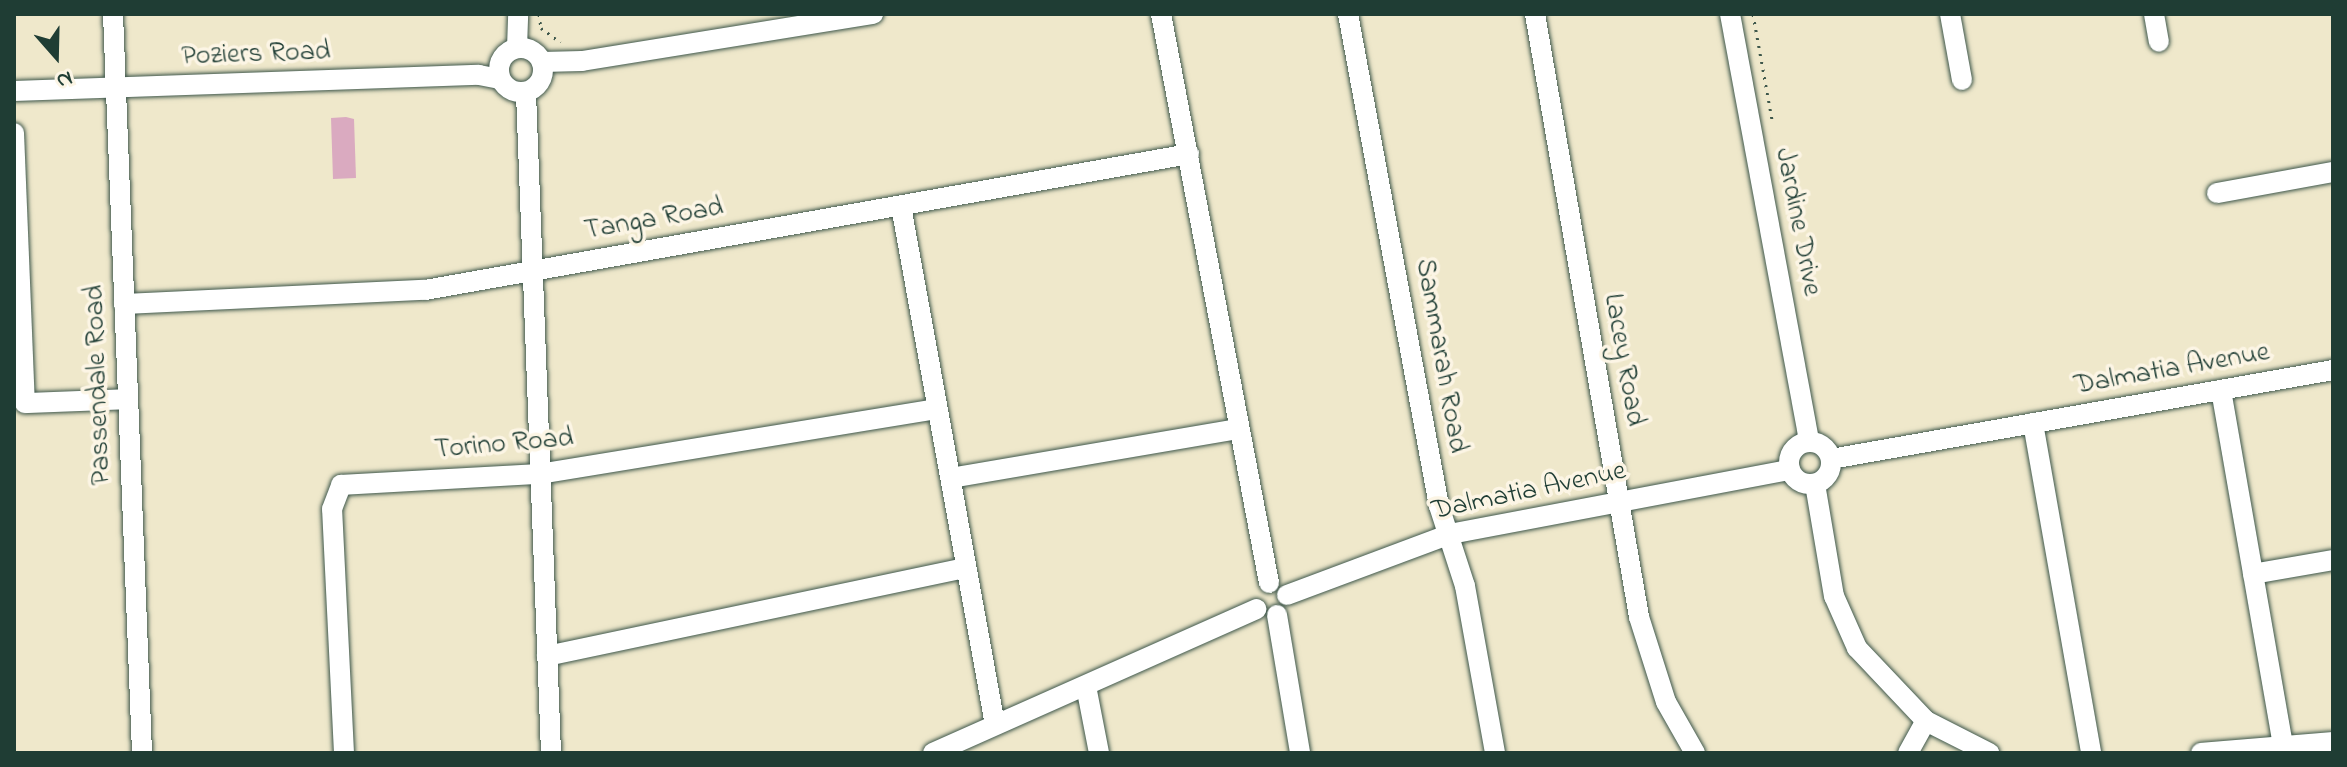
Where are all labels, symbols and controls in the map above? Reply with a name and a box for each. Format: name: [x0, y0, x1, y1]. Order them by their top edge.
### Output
north arrow: [16, 16, 96, 96]
street label: Poziers Road: [181, 36, 331, 74]
text: N: [52, 61, 77, 96]
street label: Jardine Drive: [1766, 145, 1828, 299]
street label: Tanga Road: [582, 191, 726, 249]
street label: Sammarah Road: [1406, 256, 1474, 456]
street label: Passendale Road: [79, 284, 119, 486]
street label: Lacey Road: [1595, 291, 1651, 429]
street label: Dalmatia Avenue: [2072, 336, 2272, 404]
street label: Torino Road: [433, 422, 575, 468]
street label: Dalmatia Avenue: [1429, 455, 1629, 529]

